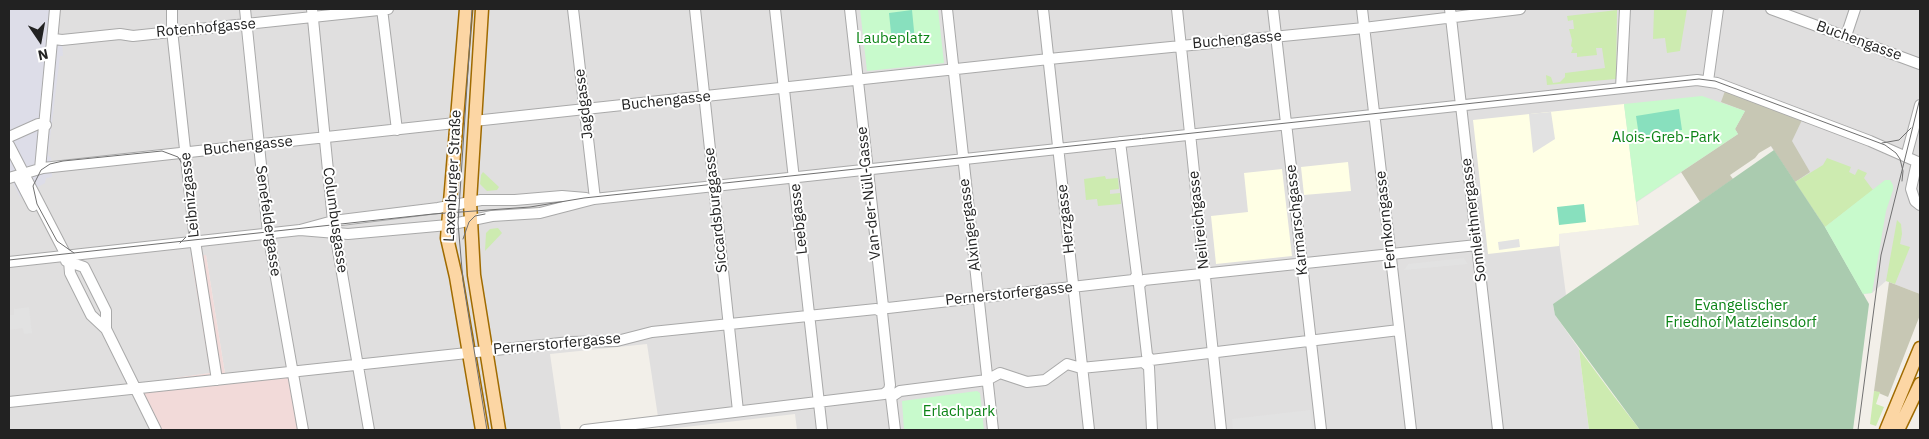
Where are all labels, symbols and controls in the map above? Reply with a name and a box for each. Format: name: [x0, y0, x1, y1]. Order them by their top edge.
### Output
north arrow: [15, 15, 65, 65]
street label: Rotenhofgasse: [155, 15, 257, 41]
street label: Buchengasse: [1814, 17, 1904, 65]
street label: Buchengasse: [1191, 27, 1283, 53]
park label: Laubeplatz: [856, 30, 930, 48]
text: N: [36, 45, 50, 65]
street label: Jagdgasse: [571, 68, 597, 140]
street label: Buchengasse: [620, 87, 712, 115]
street label: Laxenburger Straße: [441, 109, 465, 243]
street label: Van-der-Nüll-Gasse: [853, 125, 885, 261]
park label: Alois-Greb-Park: [1612, 129, 1720, 147]
street label: Buchengasse: [202, 132, 294, 160]
street label: Siccardsburggasse: [700, 146, 732, 274]
street label: Leibnizgasse: [177, 151, 203, 239]
street label: Sonnleithnergasse: [1457, 157, 1491, 283]
street label: Karmarschgasse: [1282, 164, 1312, 276]
street label: Senefeldergasse: [251, 165, 285, 277]
street label: Columbusgasse: [319, 166, 351, 274]
street label: Neilreichgasse: [1185, 170, 1213, 270]
street label: Fernkorngasse: [1372, 170, 1400, 270]
street label: Alxingergasse: [955, 178, 985, 272]
street label: Leebgasse: [786, 183, 812, 255]
street label: Herzgasse: [1053, 183, 1079, 255]
street label: Pernerstorfergasse: [944, 278, 1074, 310]
park label: Evangelischer Friedhof Matzleinsdorf: [1665, 297, 1817, 332]
street label: Pernerstorfergasse: [492, 329, 622, 359]
park label: Erlachpark: [923, 403, 995, 421]

